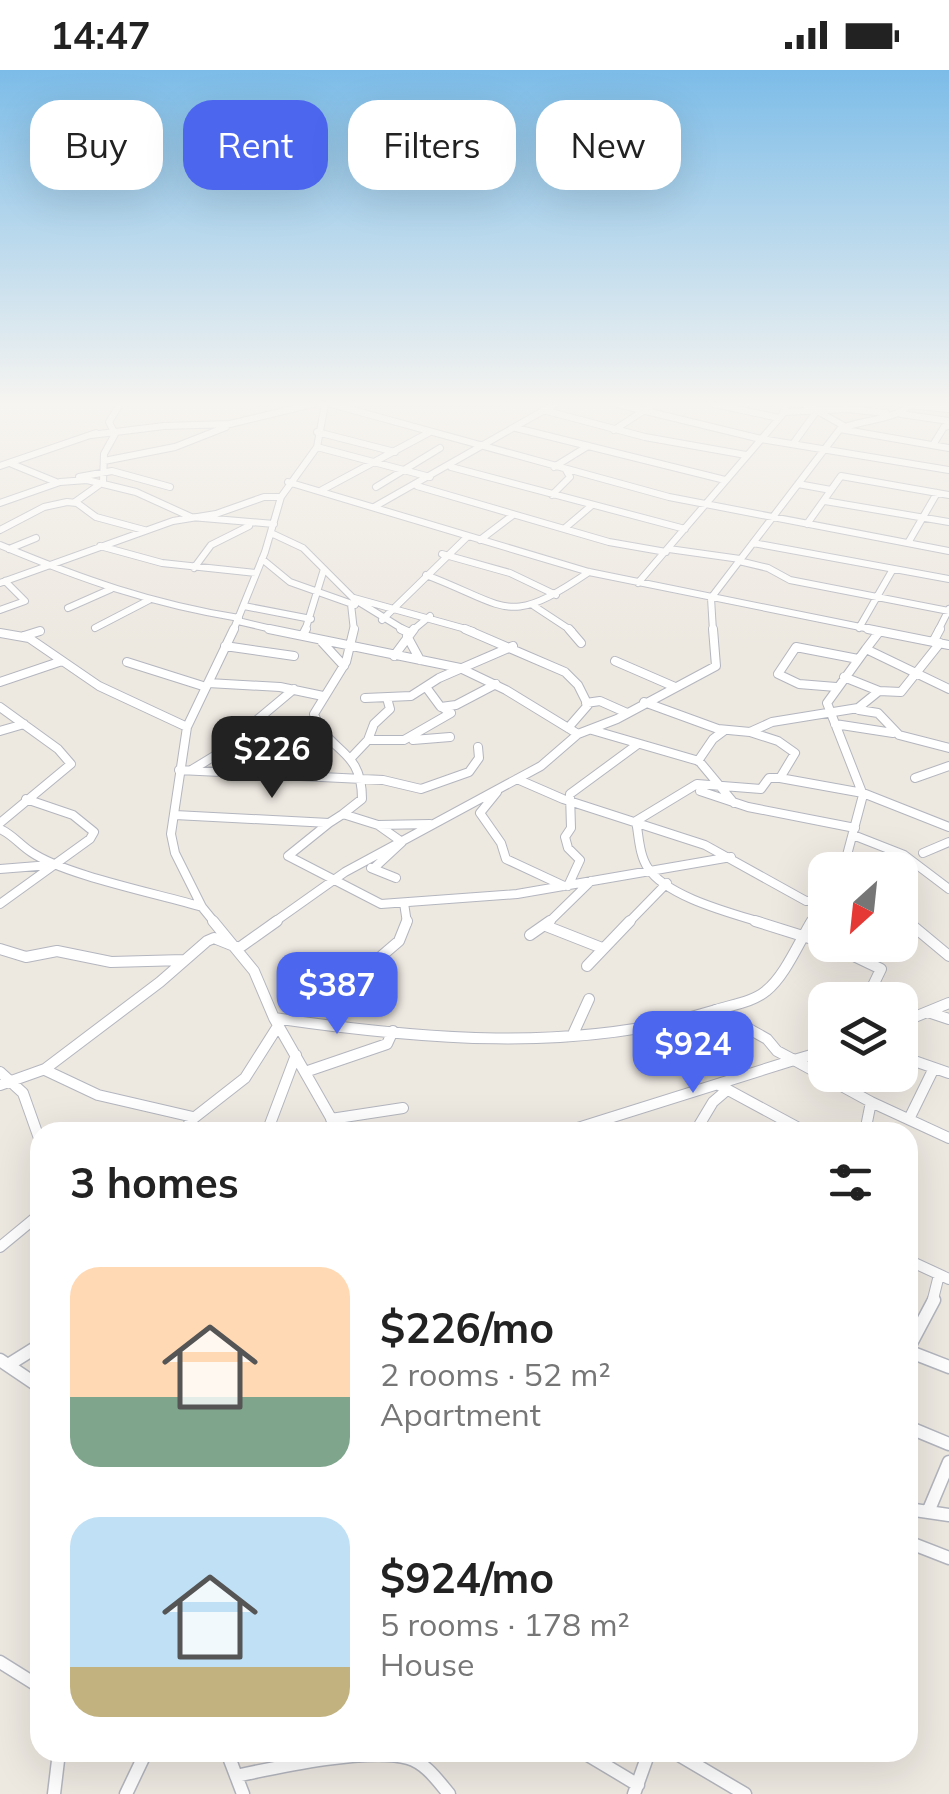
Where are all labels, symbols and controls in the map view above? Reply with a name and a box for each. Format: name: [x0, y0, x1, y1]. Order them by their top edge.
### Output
text: 14:47: [50, 11, 151, 59]
chip: Buy: [30, 100, 163, 190]
chip: Rent: [183, 100, 328, 190]
chip: Filters: [348, 100, 516, 190]
chip: New: [536, 100, 681, 190]
pin: $226: [213, 716, 331, 801]
text: $226: [234, 728, 310, 768]
north arrow: [808, 852, 918, 962]
map controls: [808, 852, 918, 1092]
pin: $387: [278, 952, 396, 1037]
text: $387: [299, 964, 375, 1004]
button: layers: [808, 982, 918, 1092]
pin: $924: [634, 1011, 752, 1096]
text: $924: [655, 1023, 731, 1063]
icon: filters: [823, 1155, 878, 1210]
text: 3 homes: [70, 1156, 239, 1209]
text: $226/mo: [380, 1301, 554, 1354]
icon: home: [150, 1307, 270, 1427]
text: 2 rooms · 52 m²: [380, 1354, 611, 1394]
text: Apartment: [380, 1394, 541, 1434]
text: $924/mo: [380, 1551, 554, 1604]
icon: home: [150, 1557, 270, 1677]
text: 5 rooms · 178 m²: [380, 1604, 630, 1644]
text: House: [380, 1644, 475, 1684]

